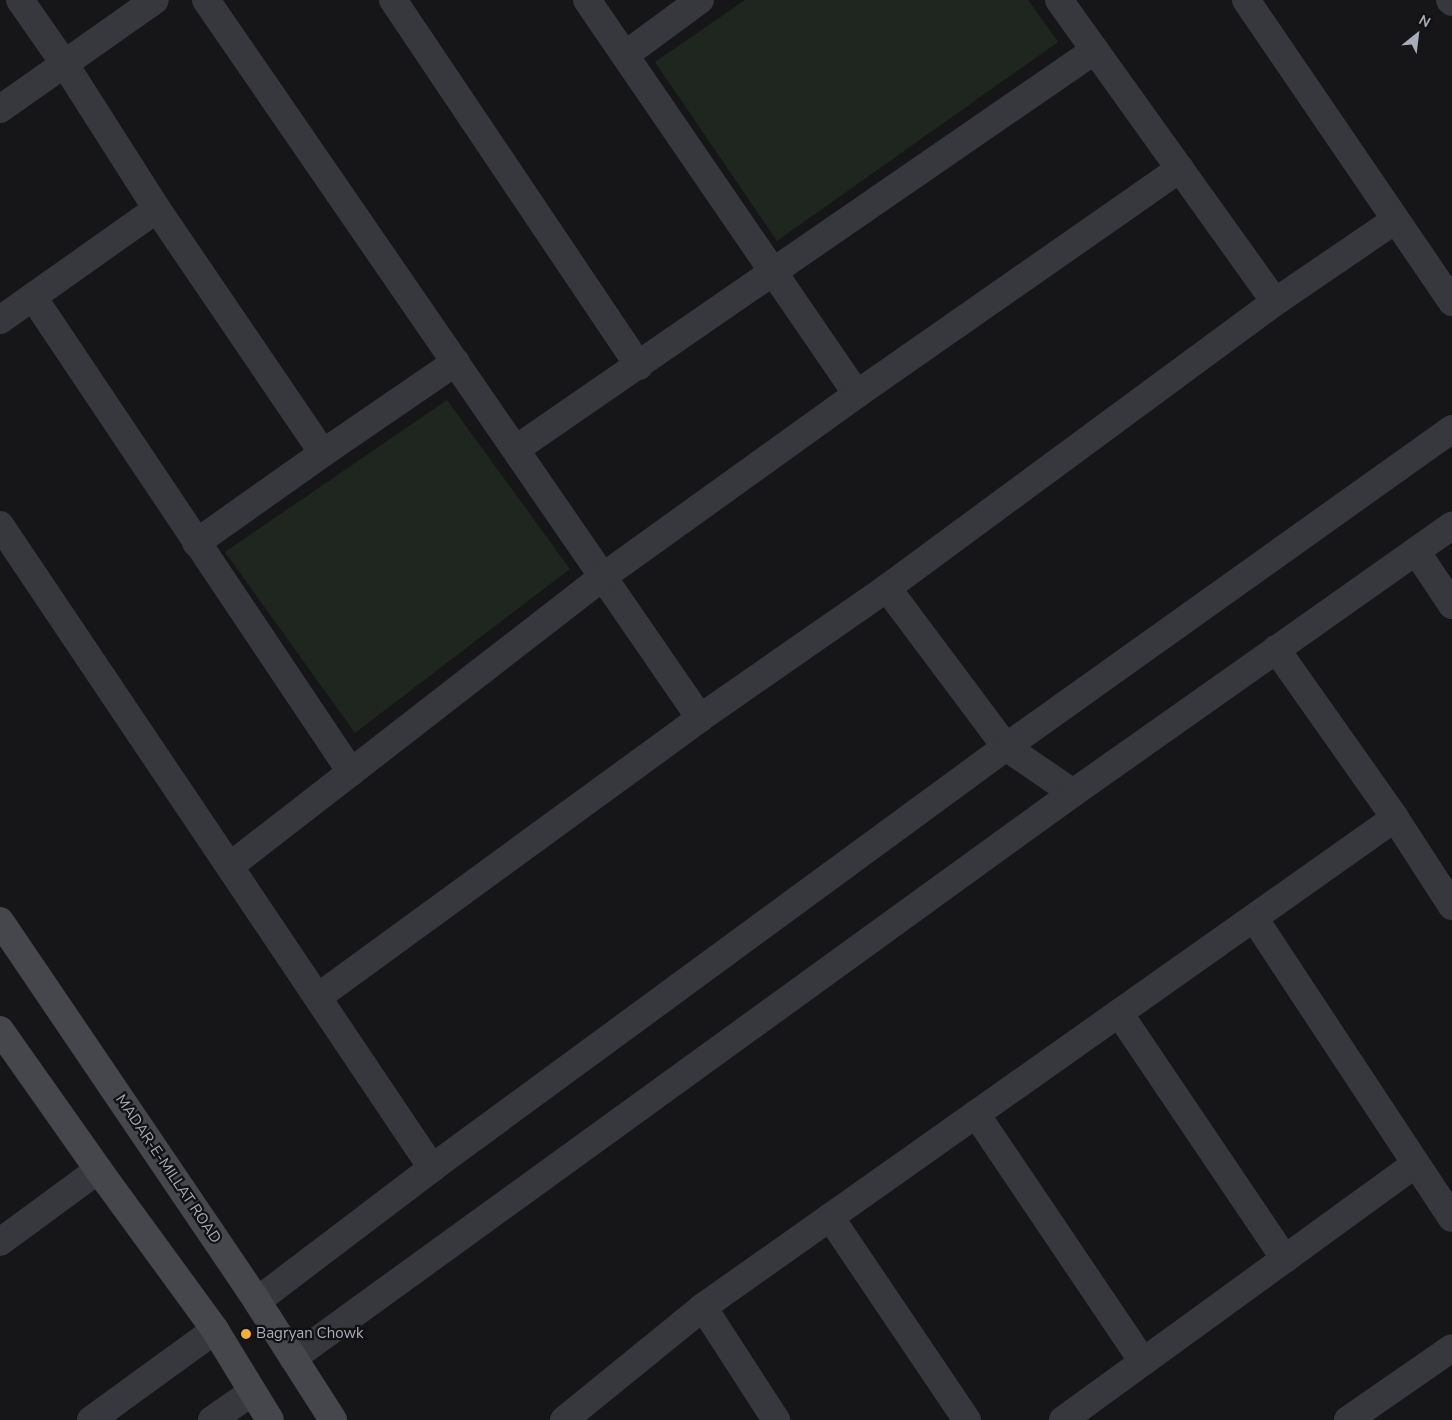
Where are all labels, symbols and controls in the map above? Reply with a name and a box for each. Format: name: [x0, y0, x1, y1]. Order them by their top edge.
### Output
north arrow: [1392, 10, 1442, 60]
text: N: [1415, 11, 1434, 32]
street label: MADAR-E-MILLAT ROAD: [111, 1091, 225, 1247]
place label: Bagryan Chowk: [256, 1325, 364, 1343]
marker: Bagryan Chowk: [240, 1328, 252, 1340]

